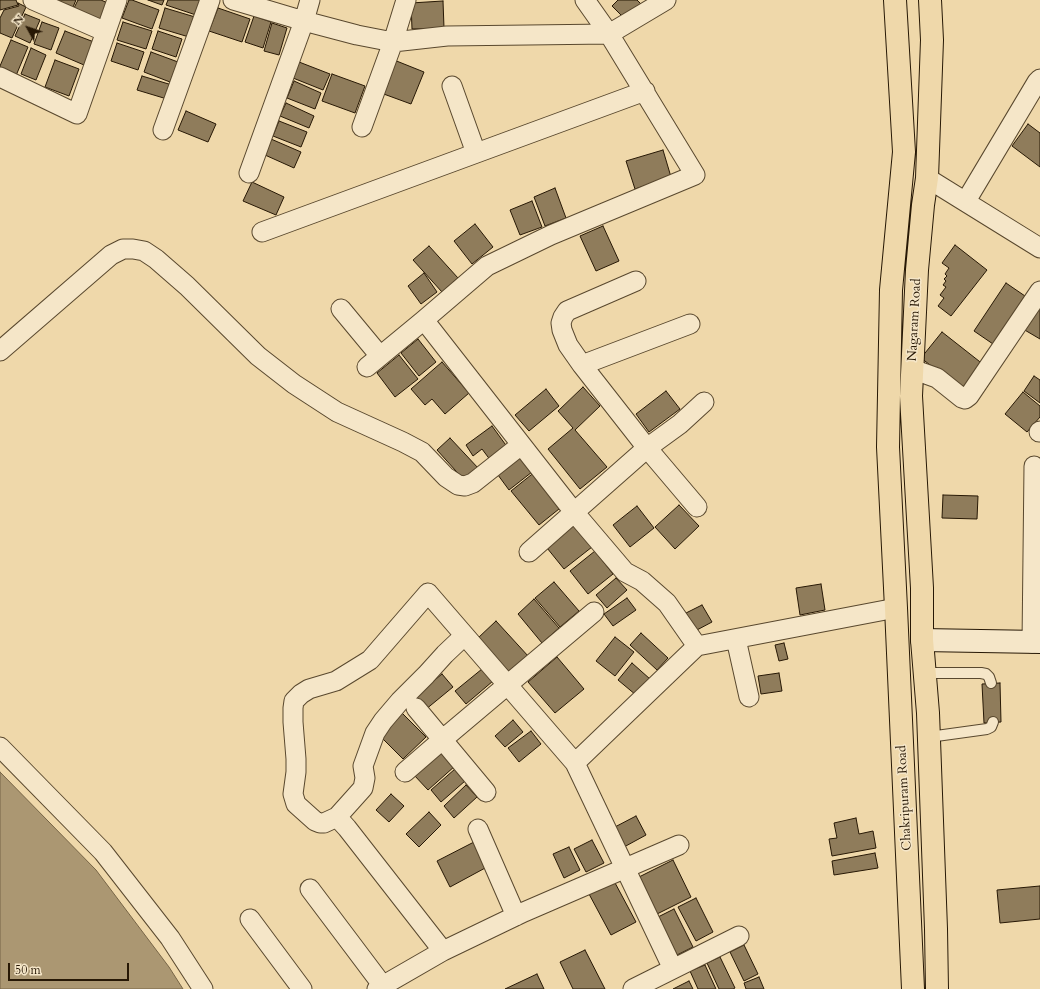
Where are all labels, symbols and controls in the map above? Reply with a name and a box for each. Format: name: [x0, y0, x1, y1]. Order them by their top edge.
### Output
north arrow: [8, 8, 48, 48]
text: N: [10, 11, 27, 28]
street label: Nagaram Road: [905, 278, 925, 362]
street label: Chakripuram Road: [894, 745, 916, 851]
scale bar: [10, 955, 131, 981]
text: 50 m: [15, 962, 41, 978]

